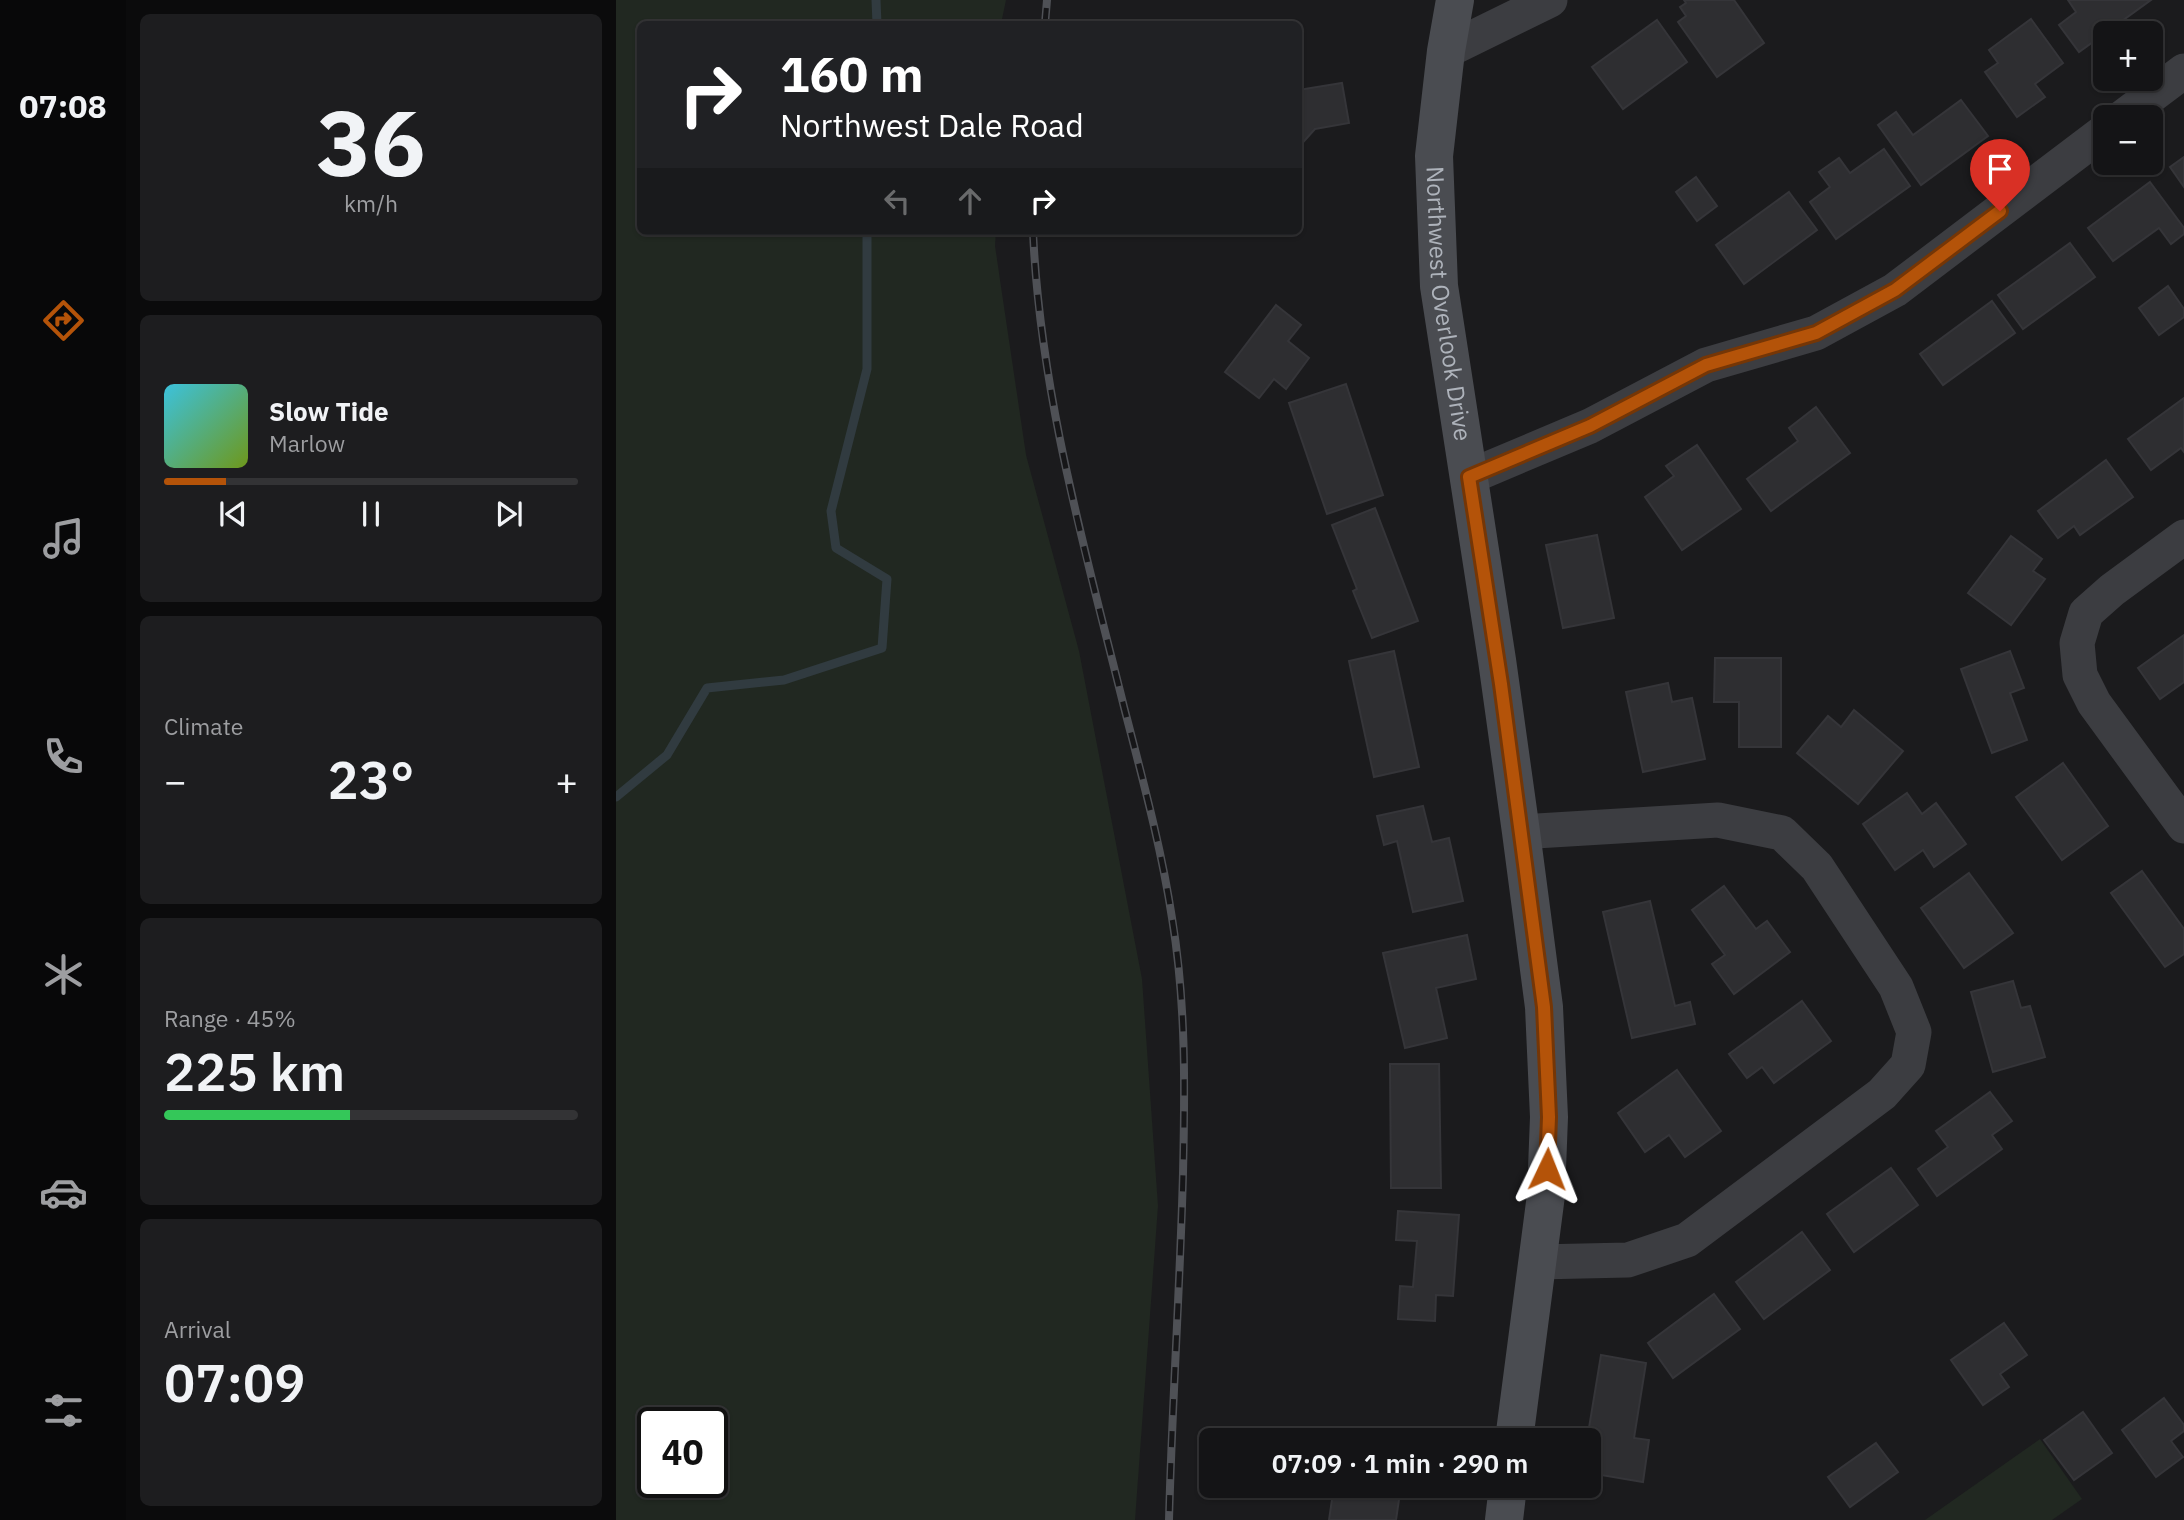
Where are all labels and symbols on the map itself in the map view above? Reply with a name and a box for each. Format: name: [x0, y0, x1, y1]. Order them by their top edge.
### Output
pin: [1970, 139, 2030, 211]
street label: Northwest Overlook Drive: [1419, 166, 1480, 443]
position arrow: [1510, 1132, 1584, 1206]
speed limit sign: 40: [637, 1407, 728, 1498]

